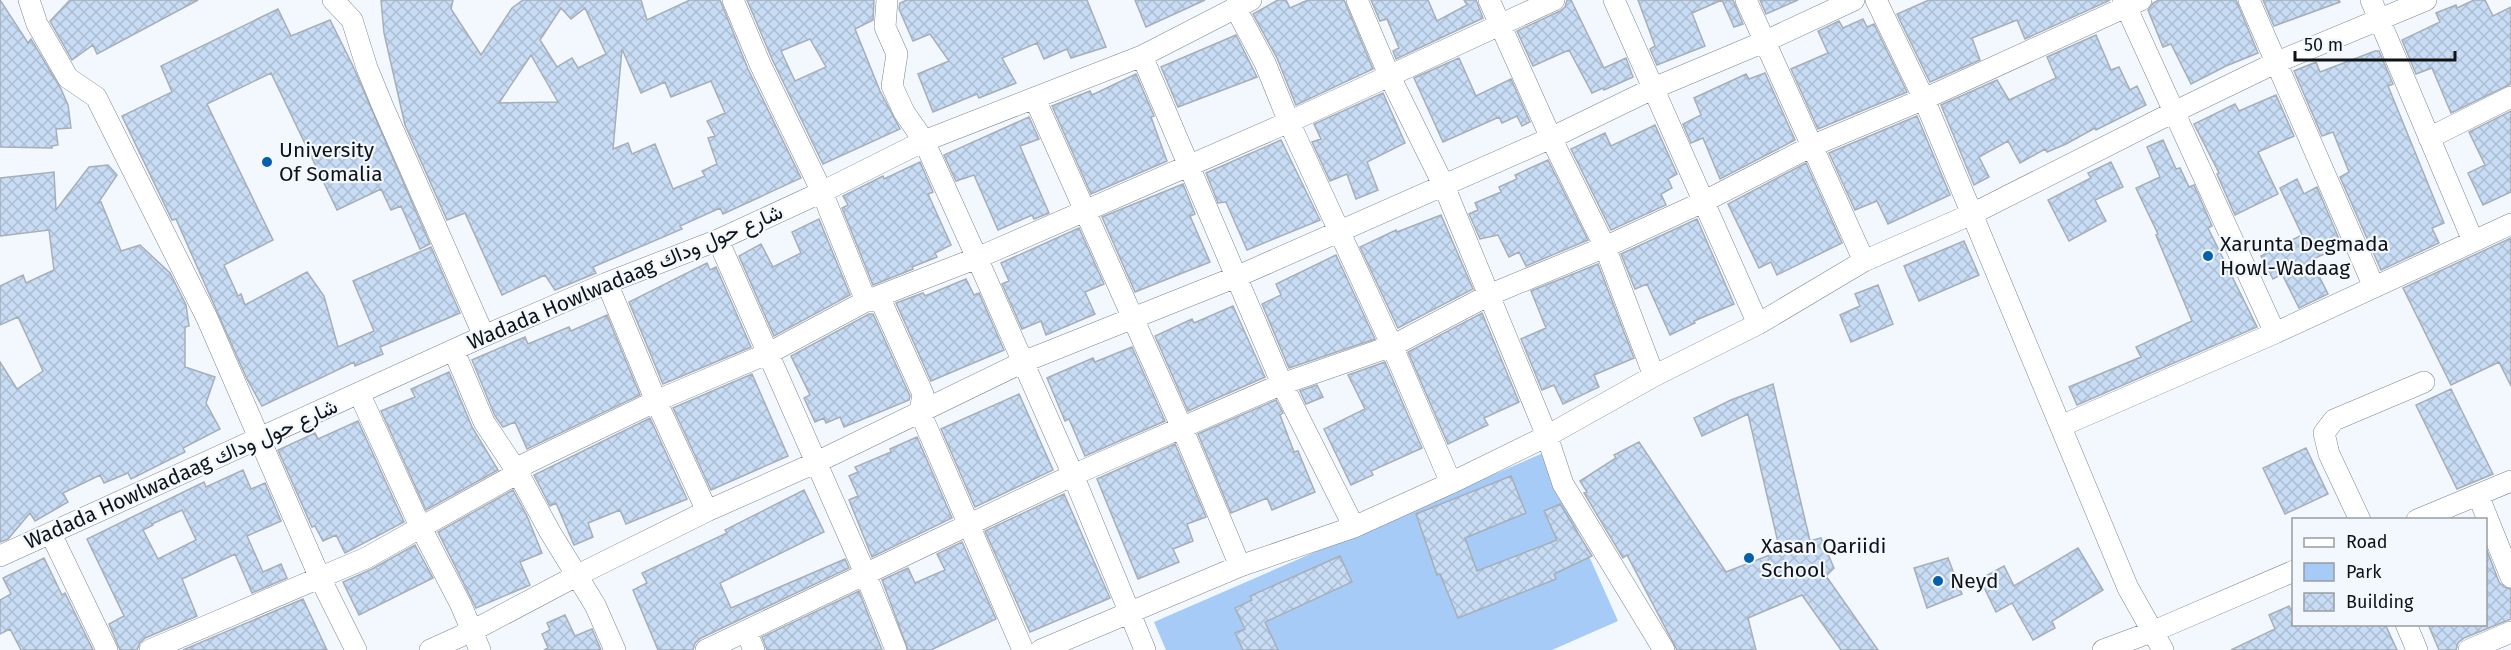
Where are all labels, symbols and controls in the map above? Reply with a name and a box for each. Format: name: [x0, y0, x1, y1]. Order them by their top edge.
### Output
scale bar: [2295, 24, 2456, 62]
text: 50 m: [2304, 34, 2343, 56]
place label: University Of Somalia: [279, 137, 383, 187]
marker: University Of Somalia: [260, 155, 274, 169]
street label: Wadada Howlwadaag شارع حول وداك: [463, 199, 787, 356]
place label: Xarunta Degmada Howl-Wadaag: [2220, 231, 2389, 281]
marker: Xarunta Degmada Howl-Wadaag: [2201, 249, 2215, 263]
street label: Wadada Howlwadaag شارع حول وداك: [20, 393, 342, 556]
legend: [2292, 518, 2487, 626]
text: Road: [2346, 531, 2388, 553]
place label: Xasan Qariidi School: [1761, 533, 1886, 583]
marker: Xasan Qariidi School: [1742, 551, 1756, 565]
text: Park: [2346, 561, 2382, 583]
place label: Neyd: [1950, 568, 1999, 594]
marker: Neyd: [1931, 574, 1945, 588]
text: Building: [2346, 591, 2414, 613]

